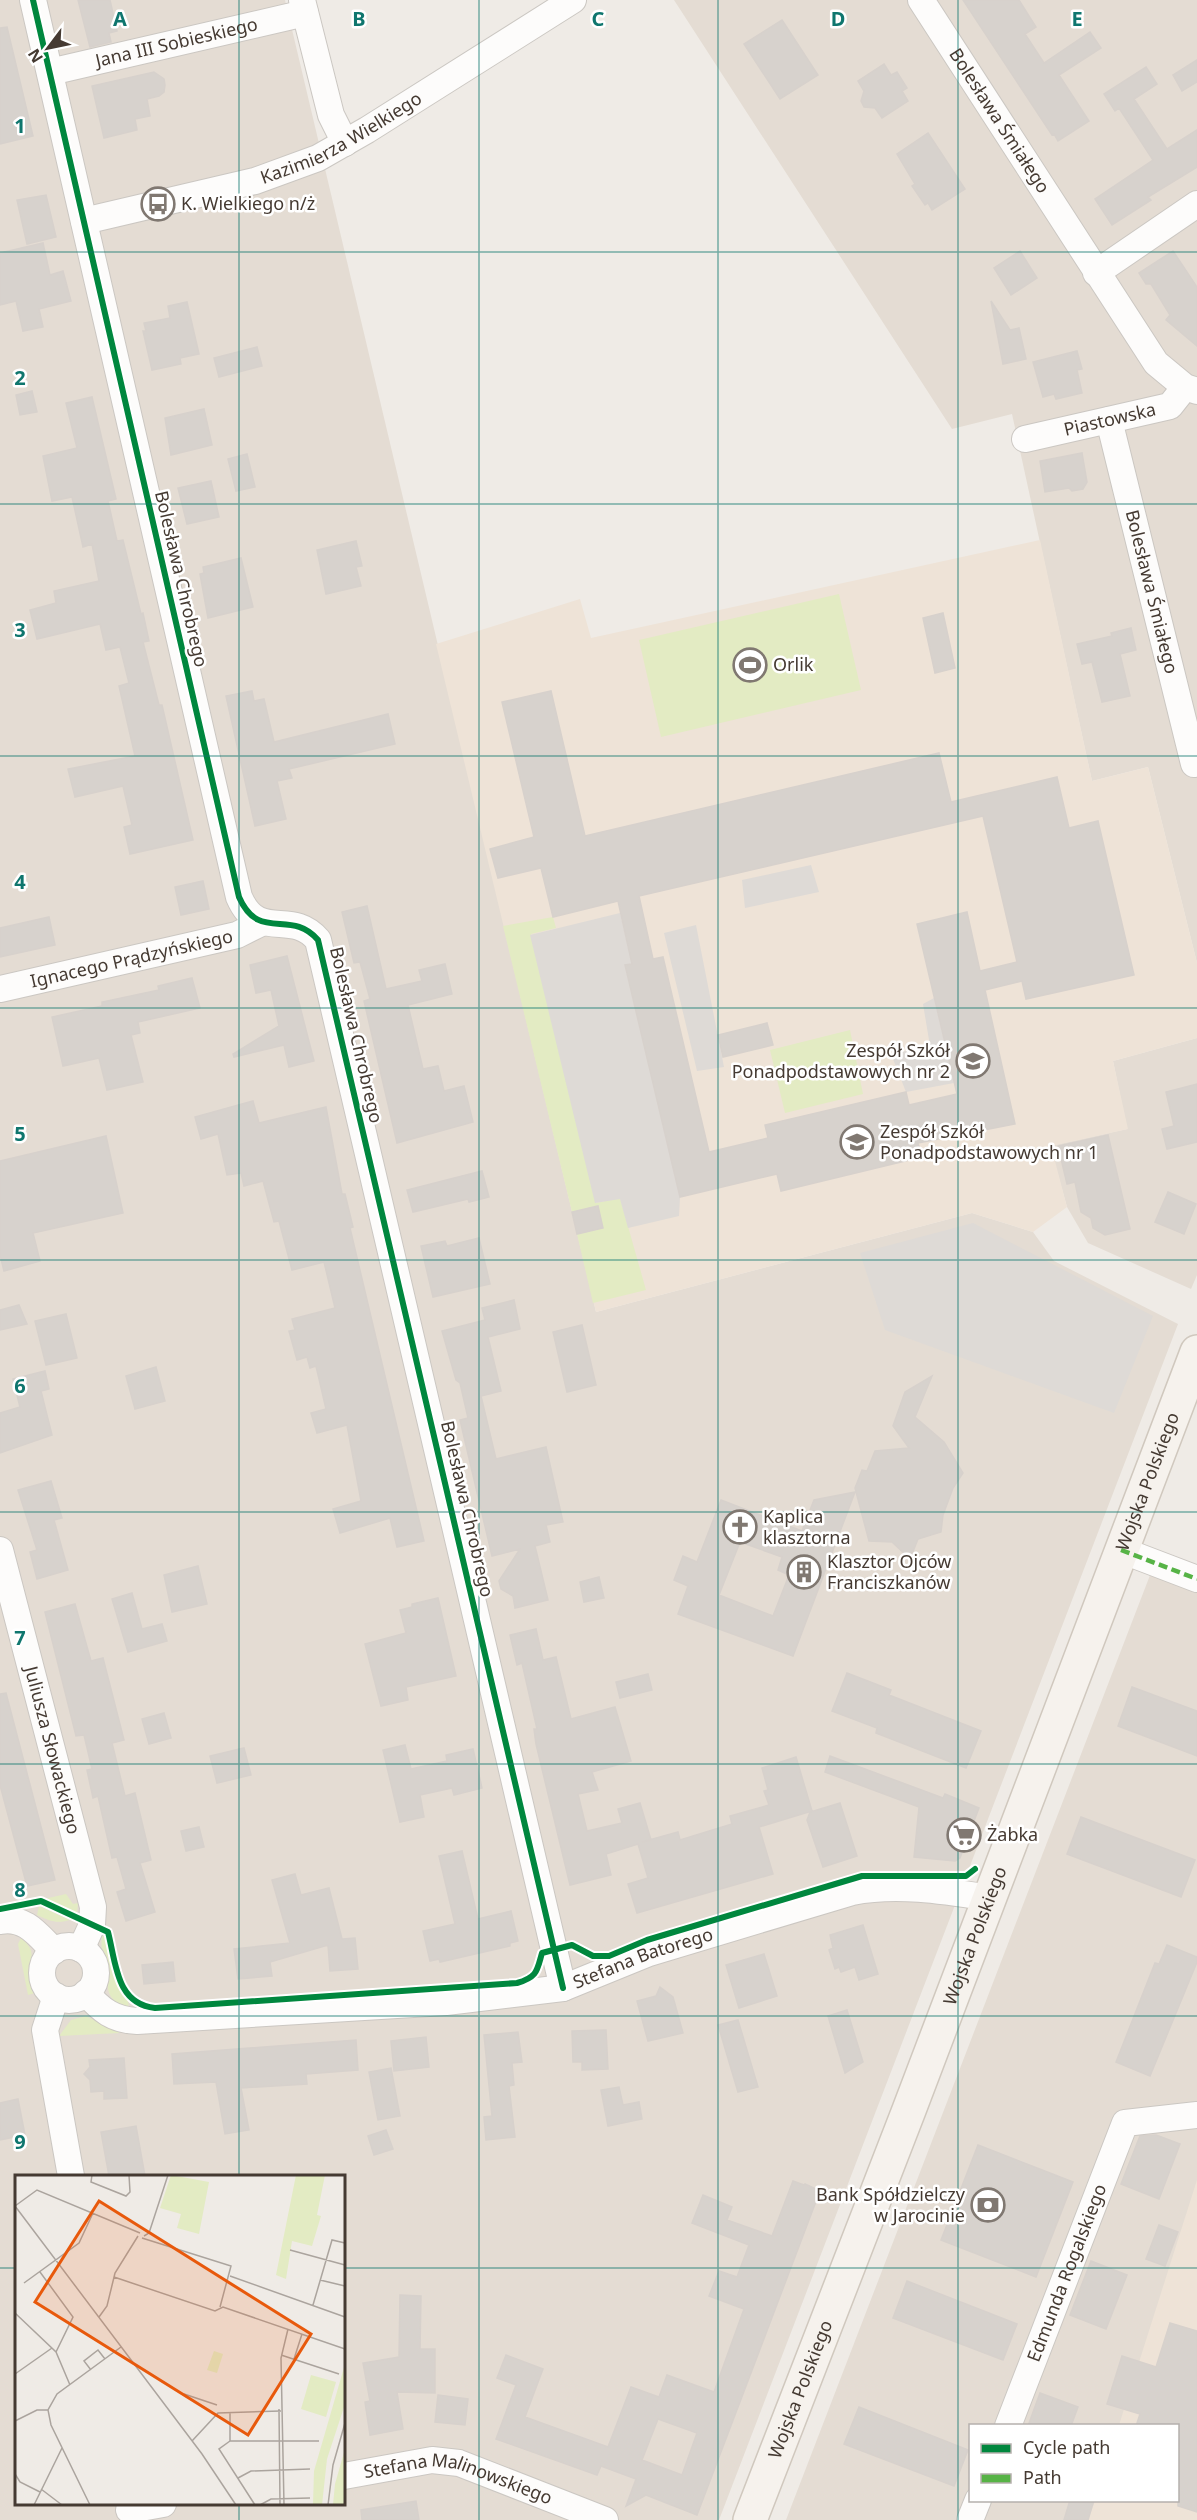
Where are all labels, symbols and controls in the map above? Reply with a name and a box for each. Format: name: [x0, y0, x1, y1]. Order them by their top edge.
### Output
text: A: [113, 5, 127, 32]
text: B: [352, 5, 366, 32]
text: C: [592, 5, 605, 32]
text: D: [831, 5, 845, 32]
text: E: [1071, 5, 1083, 32]
street label: Jana III Sobieskiego: [91, 11, 260, 73]
north arrow: [18, 18, 78, 78]
street label: Bolesława Śmiałego: [944, 43, 1056, 197]
text: N: [23, 45, 48, 67]
street label: Kazimierza Wielkiego: [257, 86, 426, 189]
text: 1: [14, 112, 26, 139]
bus stop icon: K. Wielkiego n/ż: [140, 186, 176, 222]
place label: K. Wielkiego n/ż: [181, 191, 315, 215]
text: 2: [14, 364, 26, 391]
street label: Piastowska: [1061, 397, 1158, 441]
street label: Bolesława Chrobrego: [150, 488, 214, 669]
street label: Bolesława Śmiałego: [1121, 507, 1184, 676]
text: 3: [14, 616, 26, 643]
sports icon: Orlik: [732, 647, 768, 683]
place label: Orlik: [773, 652, 814, 676]
text: 4: [14, 868, 26, 895]
street label: Ignacego Prądzyńskiego: [28, 923, 235, 993]
street label: Bolesława Chrobrego: [325, 944, 389, 1125]
place label: Zespół Szkół Ponadpodstawowych nr 2: [732, 1038, 950, 1083]
school or university icon: Zespół Szkół Ponadpodstawowych nr 2: [955, 1043, 991, 1079]
place label: Zespół Szkół Ponadpodstawowych nr 1: [880, 1119, 1098, 1164]
text: 5: [14, 1120, 26, 1147]
school or university icon: Zespół Szkół Ponadpodstawowych nr 1: [839, 1124, 875, 1160]
text: 6: [14, 1372, 26, 1399]
street label: Wojska Polskiego: [1110, 1409, 1184, 1554]
street label: Bolesława Chrobrego: [436, 1418, 500, 1599]
place label: Kaplica klasztorna: [763, 1504, 850, 1549]
church icon: Kaplica klasztorna: [722, 1509, 758, 1545]
place label: Klasztor Ojców Franciszkanów: [827, 1549, 952, 1594]
building icon: Klasztor Ojców Franciszkanów: [786, 1554, 822, 1590]
text: 7: [14, 1624, 26, 1651]
street label: Juliusza Słowackiego: [19, 1662, 87, 1837]
supermarket icon: Żabka: [946, 1817, 982, 1853]
place label: Żabka: [987, 1822, 1038, 1846]
street label: Wojska Polskiego: [937, 1863, 1011, 2008]
text: 8: [14, 1876, 26, 1903]
street label: Stefana Batorego: [569, 1922, 716, 1994]
text: 9: [14, 2128, 26, 2155]
inset map: [15, 2175, 345, 2505]
street label: Edmunda Rogalskiego: [1021, 2180, 1111, 2365]
place label: Bank Spółdzielczy w Jarocinie: [816, 2182, 966, 2227]
bank icon: Bank Spółdzielczy w Jarocinie: [970, 2187, 1006, 2223]
street label: Wojska Polskiego: [762, 2316, 837, 2462]
legend: [969, 2424, 1179, 2502]
text: Cycle path: [1023, 2435, 1110, 2459]
street label: Stefana Malinowskiego: [362, 2447, 556, 2509]
text: Path: [1023, 2465, 1062, 2489]

